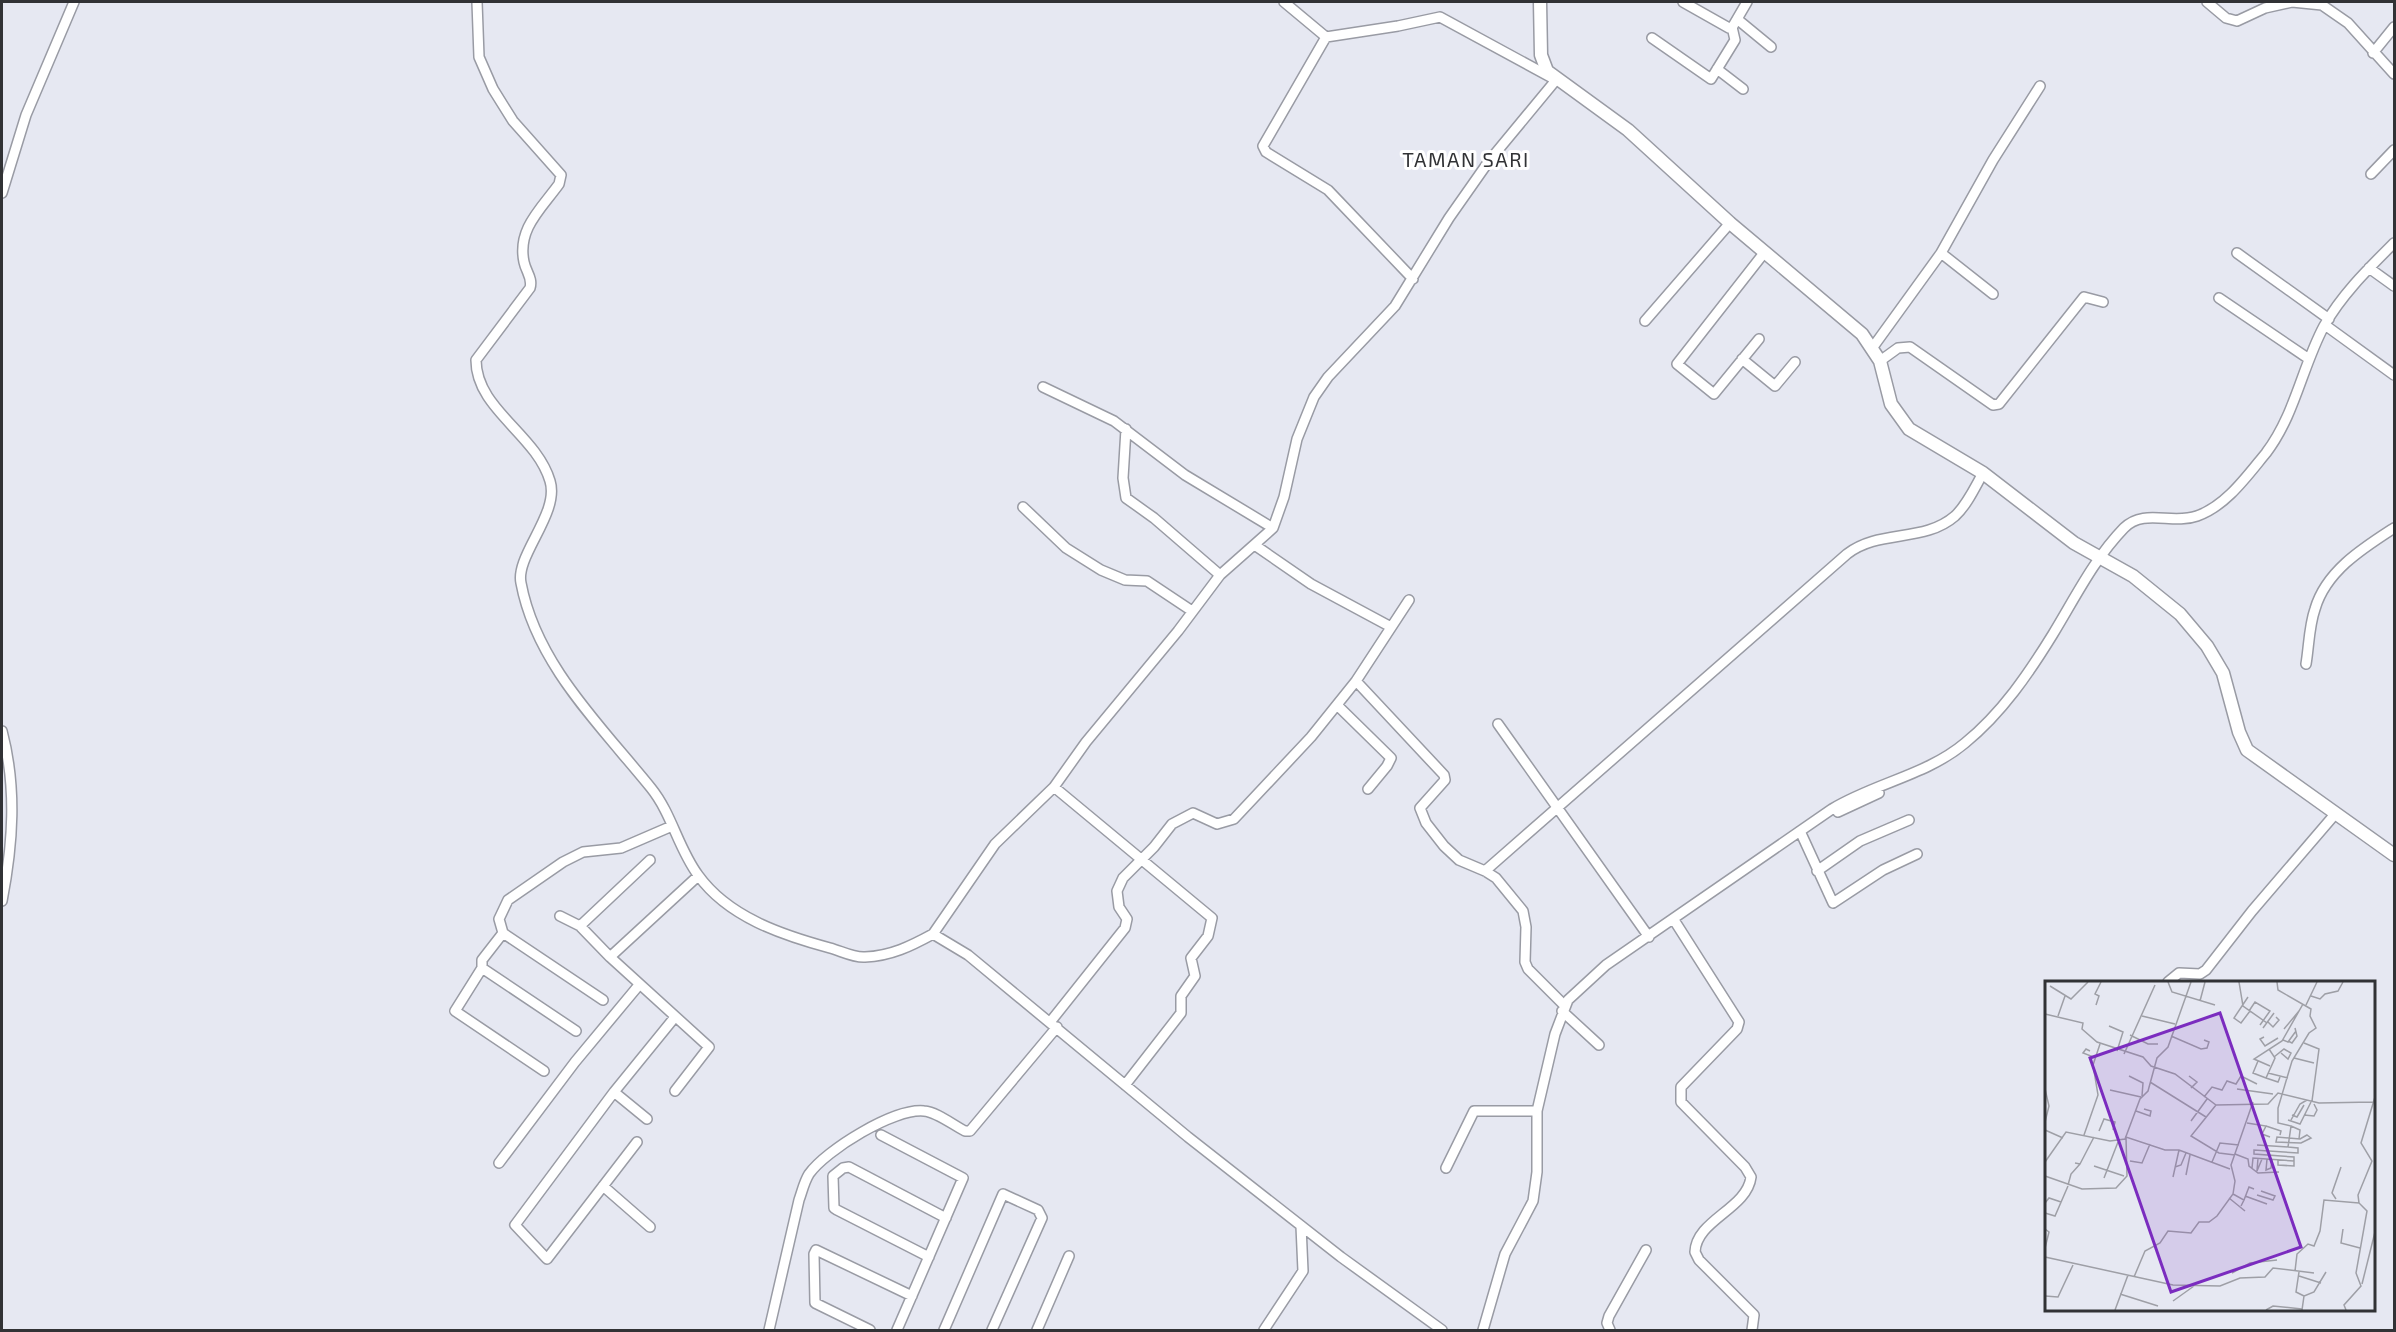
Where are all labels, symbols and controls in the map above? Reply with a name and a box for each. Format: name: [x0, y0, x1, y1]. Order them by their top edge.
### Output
district label: TAMAN SARI: [1402, 147, 1530, 171]
inset map: [2045, 981, 2375, 1311]

